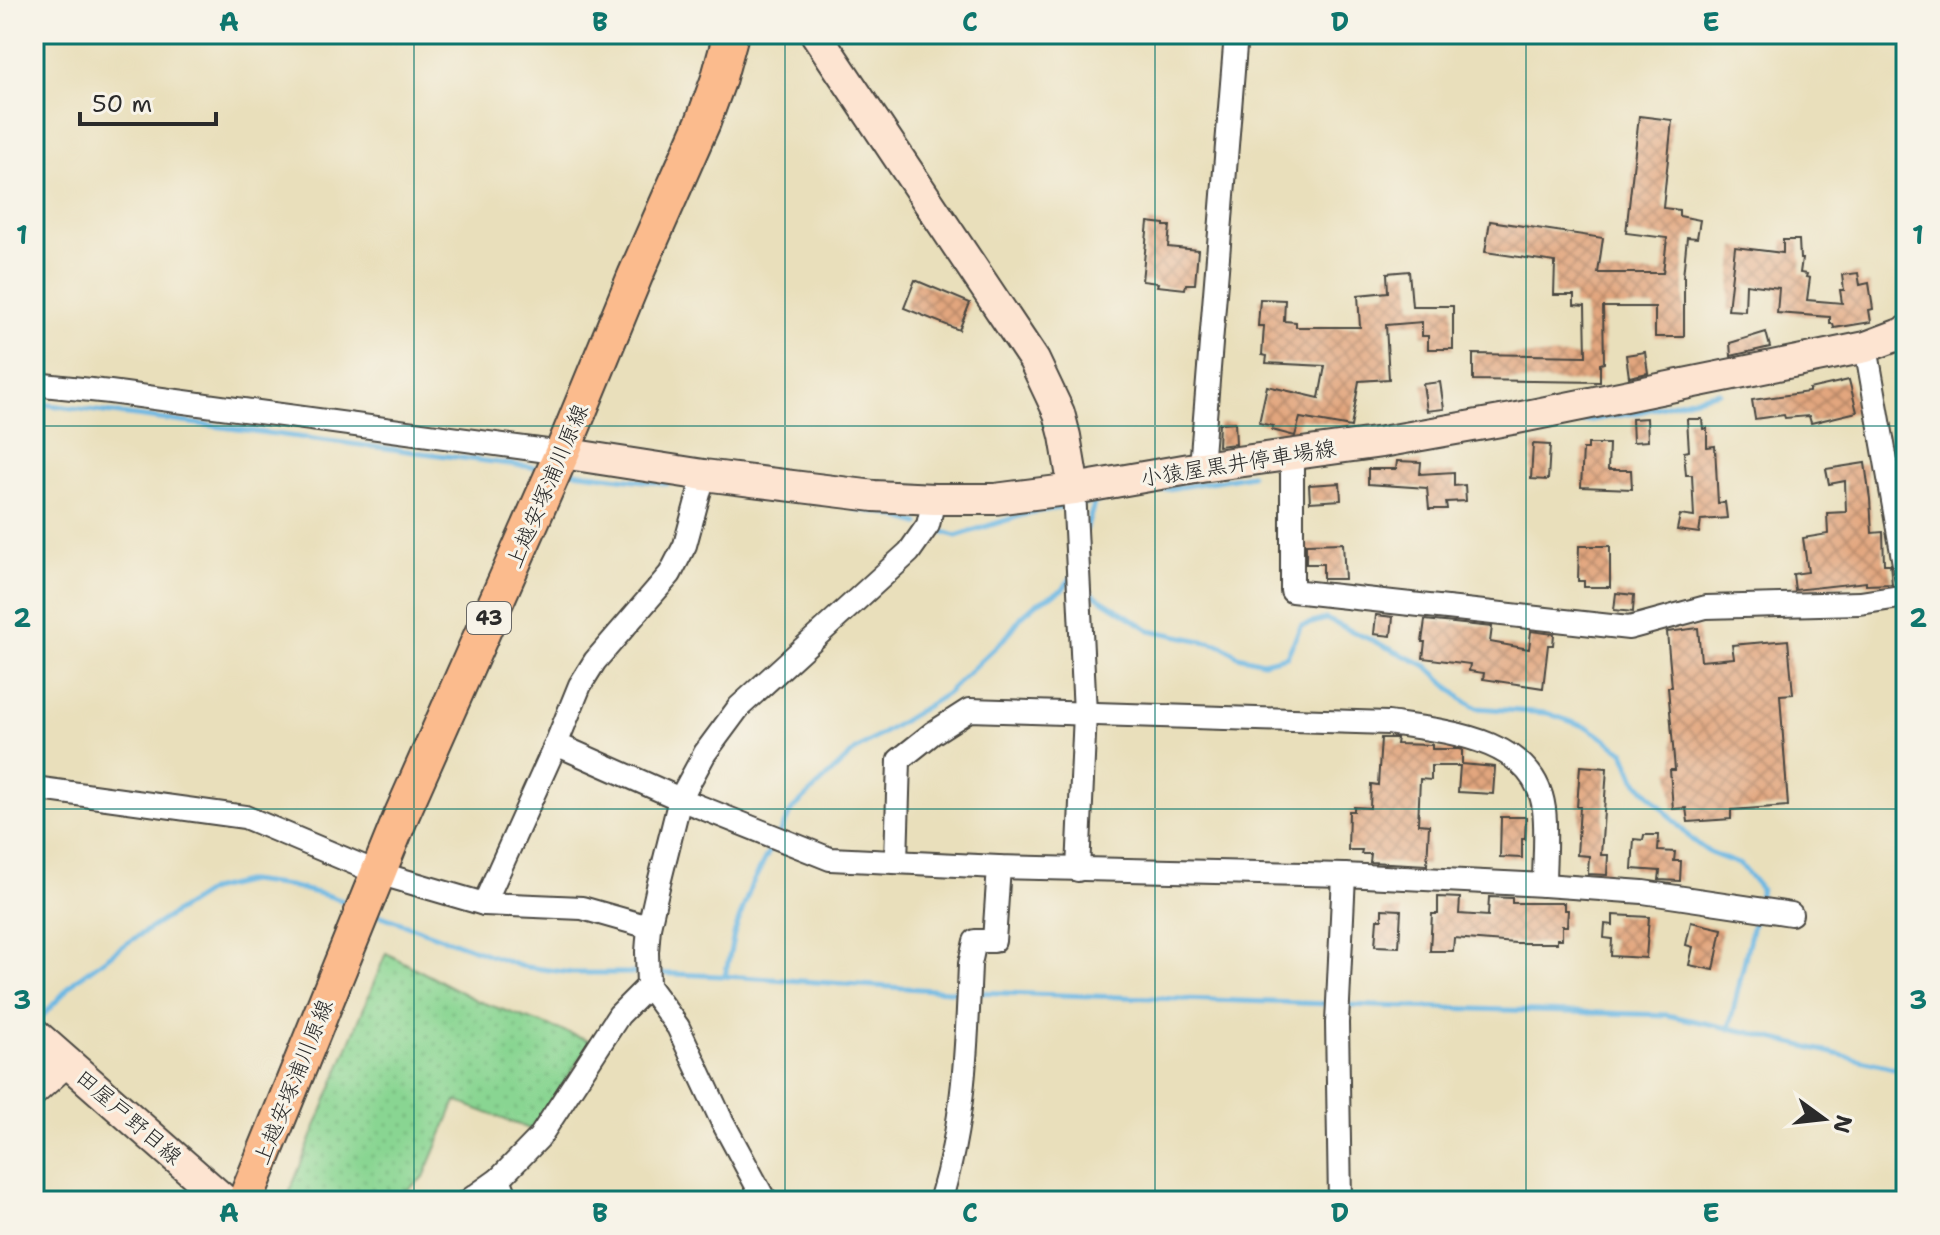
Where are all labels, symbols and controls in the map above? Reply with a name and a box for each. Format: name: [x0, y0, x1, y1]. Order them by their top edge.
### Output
text: A: [219, 4, 239, 39]
text: B: [592, 4, 608, 39]
text: C: [962, 4, 978, 39]
text: D: [1331, 4, 1349, 39]
text: E: [1702, 4, 1720, 39]
scale bar: [80, 76, 216, 126]
text: 50 m: [92, 88, 152, 120]
text: 1: [16, 217, 28, 252]
text: 1: [1912, 217, 1924, 252]
street label: 上越安塚浦川原線: [499, 399, 595, 573]
street label: 小猿屋黒井停車場線: [1138, 433, 1338, 493]
text: 2: [13, 600, 31, 635]
text: 2: [1909, 600, 1927, 635]
road number: 43: [467, 602, 511, 634]
text: 3: [13, 982, 31, 1017]
text: 3: [1909, 982, 1927, 1017]
street label: 上越安塚浦川原線: [247, 995, 339, 1169]
street label: 田屋戸野目線: [70, 1063, 188, 1171]
north arrow: [1784, 1079, 1864, 1159]
text: N: [1827, 1112, 1859, 1136]
text: A: [219, 1195, 239, 1230]
text: B: [592, 1195, 608, 1230]
text: C: [962, 1195, 978, 1230]
text: D: [1331, 1195, 1349, 1230]
text: E: [1702, 1195, 1720, 1230]

